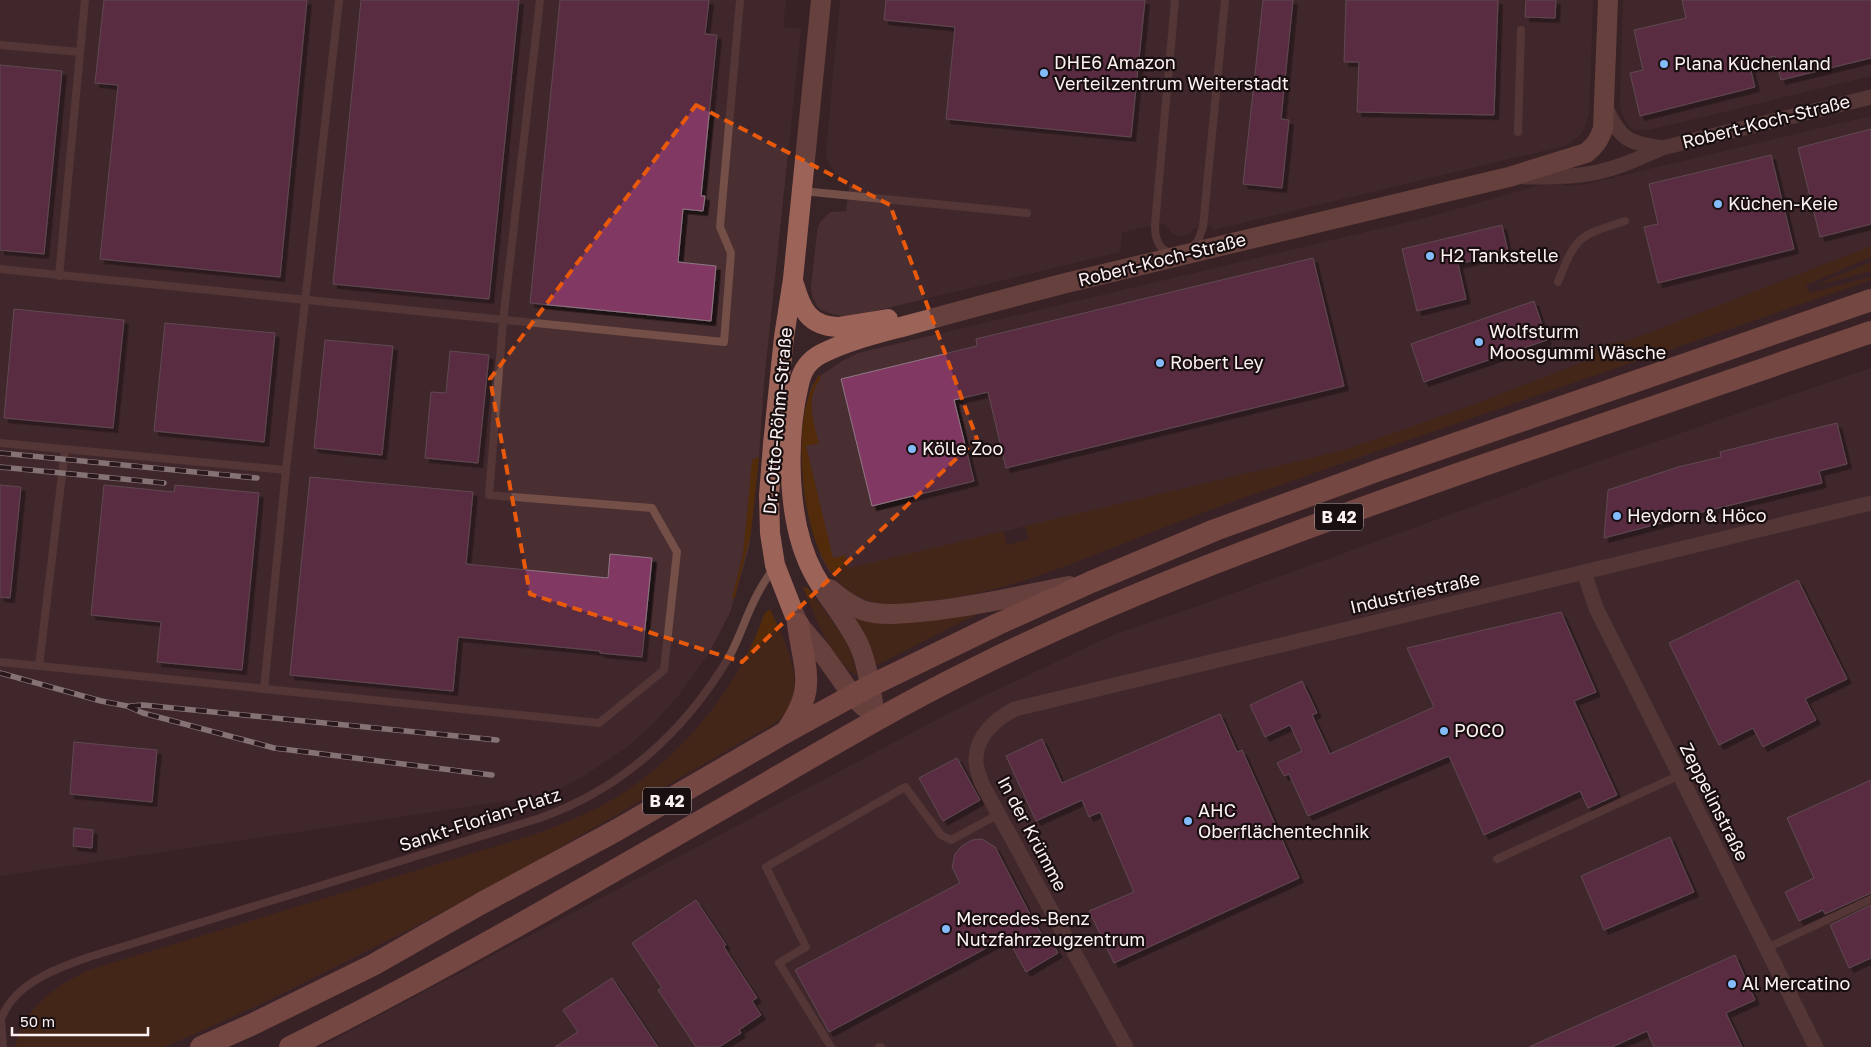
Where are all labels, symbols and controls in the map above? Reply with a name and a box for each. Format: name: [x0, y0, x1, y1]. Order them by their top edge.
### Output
place label: DHE6 Amazon Verteilzentrum Weiterstadt: [1054, 51, 1289, 94]
place label: Plana Küchenland: [1674, 52, 1831, 74]
marker: Plana Küchenland: [1658, 58, 1670, 70]
marker: DHE6 Amazon Verteilzentrum Weiterstadt: [1038, 67, 1050, 79]
street label: Robert-Koch-Straße: [1680, 90, 1852, 153]
place label: Küchen-Keie: [1728, 192, 1838, 214]
marker: Küchen-Keie: [1712, 198, 1724, 210]
street label: Robert-Koch-Straße: [1076, 228, 1248, 291]
place label: H2 Tankstelle: [1440, 244, 1559, 266]
marker: H2 Tankstelle: [1424, 250, 1436, 262]
place label: Wolfsturm Moosgummi Wäsche: [1489, 320, 1666, 363]
street label: Dr.-Otto-Röhm-Straße: [758, 326, 796, 515]
marker: Wolfsturm Moosgummi Wäsche: [1473, 336, 1485, 348]
place label: Robert Ley: [1170, 351, 1264, 373]
marker: Robert Ley: [1154, 357, 1166, 369]
place label: Kölle Zoo: [922, 437, 1003, 459]
marker: Kölle Zoo: [906, 443, 918, 455]
road number: B 42: [1315, 504, 1363, 530]
place label: Heydorn & Höco: [1627, 504, 1767, 526]
marker: Heydorn & Höco: [1611, 510, 1623, 522]
street label: Industriestraße: [1348, 566, 1482, 618]
place label: POCO: [1454, 719, 1505, 741]
marker: POCO: [1438, 725, 1450, 737]
street label: Zeppelinstraße: [1676, 739, 1754, 864]
street label: In der Krümme: [993, 772, 1072, 895]
street label: Sankt-Florian-Platz: [396, 783, 563, 856]
road number: B 42: [643, 788, 691, 814]
place label: AHC Oberflächentechnik: [1198, 799, 1370, 842]
marker: AHC Oberflächentechnik: [1182, 815, 1194, 827]
place label: Mercedes-Benz Nutzfahrzeugzentrum: [956, 907, 1145, 950]
marker: Mercedes-Benz Nutzfahrzeugzentrum: [940, 923, 952, 935]
place label: Al Mercatino: [1742, 972, 1850, 994]
marker: Al Mercatino: [1726, 978, 1738, 990]
scale bar: [12, 1004, 149, 1036]
text: 50 m: [20, 1012, 55, 1030]

